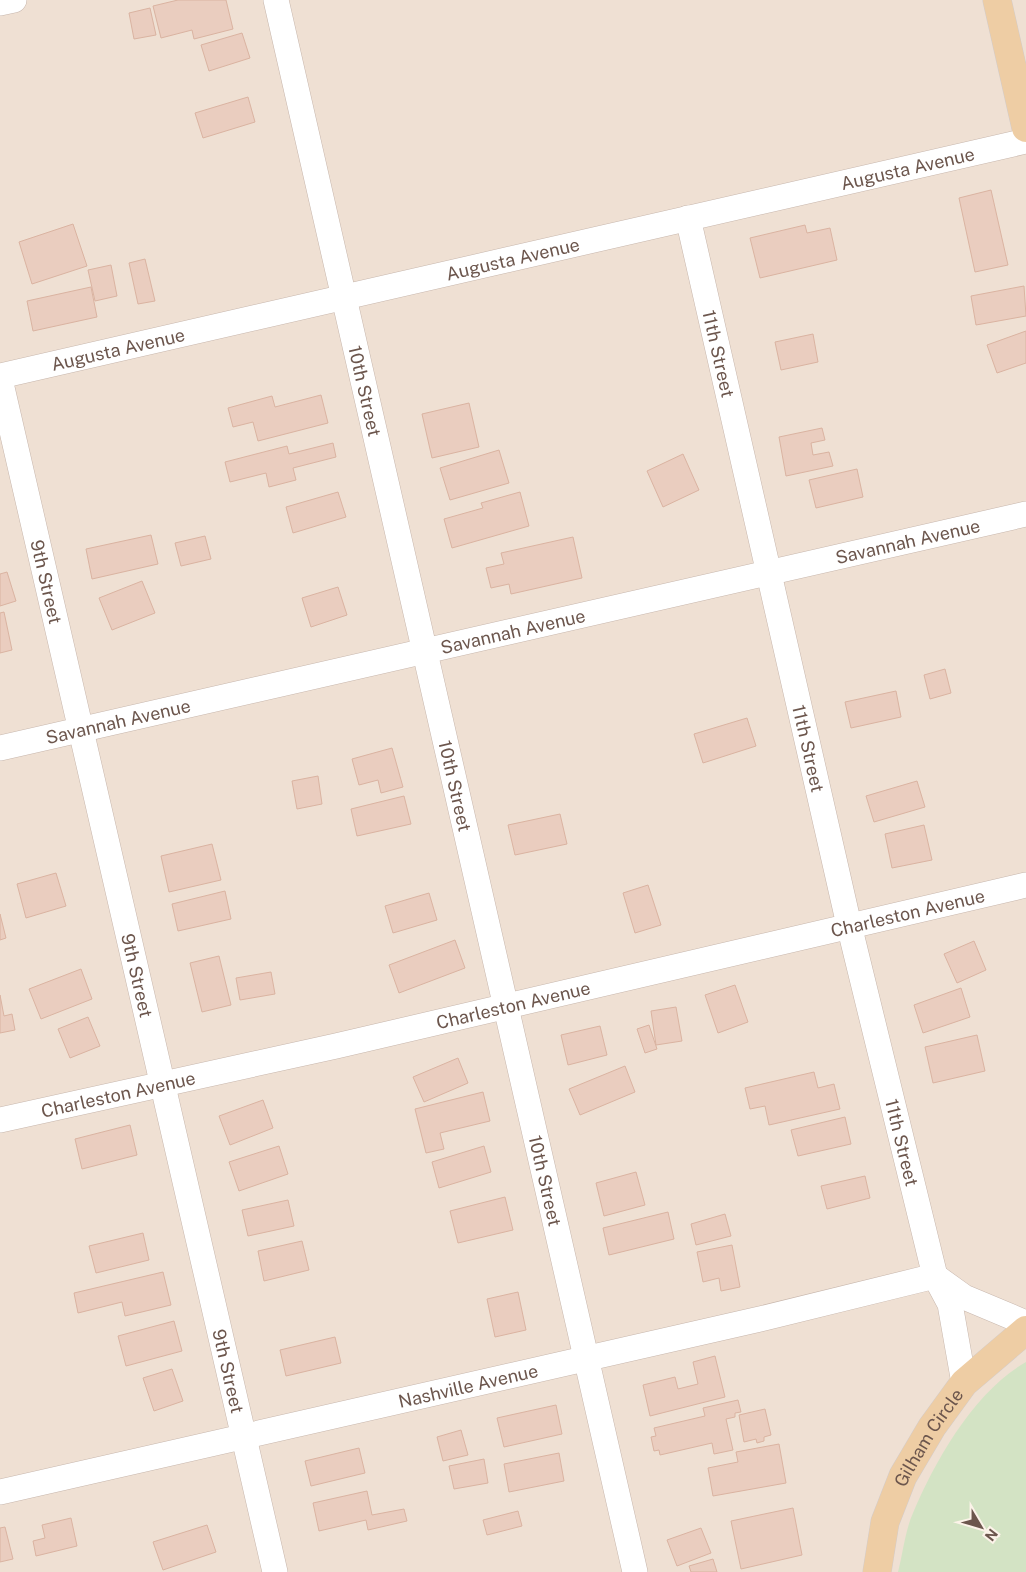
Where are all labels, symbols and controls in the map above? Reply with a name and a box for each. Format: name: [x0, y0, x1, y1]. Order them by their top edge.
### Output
street label: Augusta Avenue: [839, 143, 976, 194]
street label: Augusta Avenue: [444, 233, 582, 284]
street label: 11th Street: [699, 308, 739, 399]
street label: Augusta Avenue: [49, 324, 187, 374]
street label: 10th Street: [345, 343, 386, 438]
street label: Savannah Avenue: [833, 514, 982, 568]
street label: 9th Street: [27, 538, 67, 626]
street label: Savannah Avenue: [438, 604, 587, 658]
street label: Savannah Avenue: [44, 694, 192, 748]
street label: 11th Street: [789, 703, 829, 794]
street label: 10th Street: [435, 738, 476, 833]
street label: Charleston Avenue: [829, 885, 987, 941]
street label: 9th Street: [118, 931, 157, 1019]
street label: Charleston Avenue: [434, 977, 592, 1033]
street label: Charleston Avenue: [39, 1067, 197, 1121]
street label: 11th Street: [881, 1097, 923, 1188]
street label: 10th Street: [525, 1133, 566, 1228]
street label: 9th Street: [209, 1327, 249, 1415]
street label: Nashville Avenue: [396, 1359, 540, 1412]
street label: Gilham Circle: [890, 1384, 967, 1489]
north arrow: [956, 1502, 1006, 1552]
text: N: [982, 1526, 1001, 1544]

